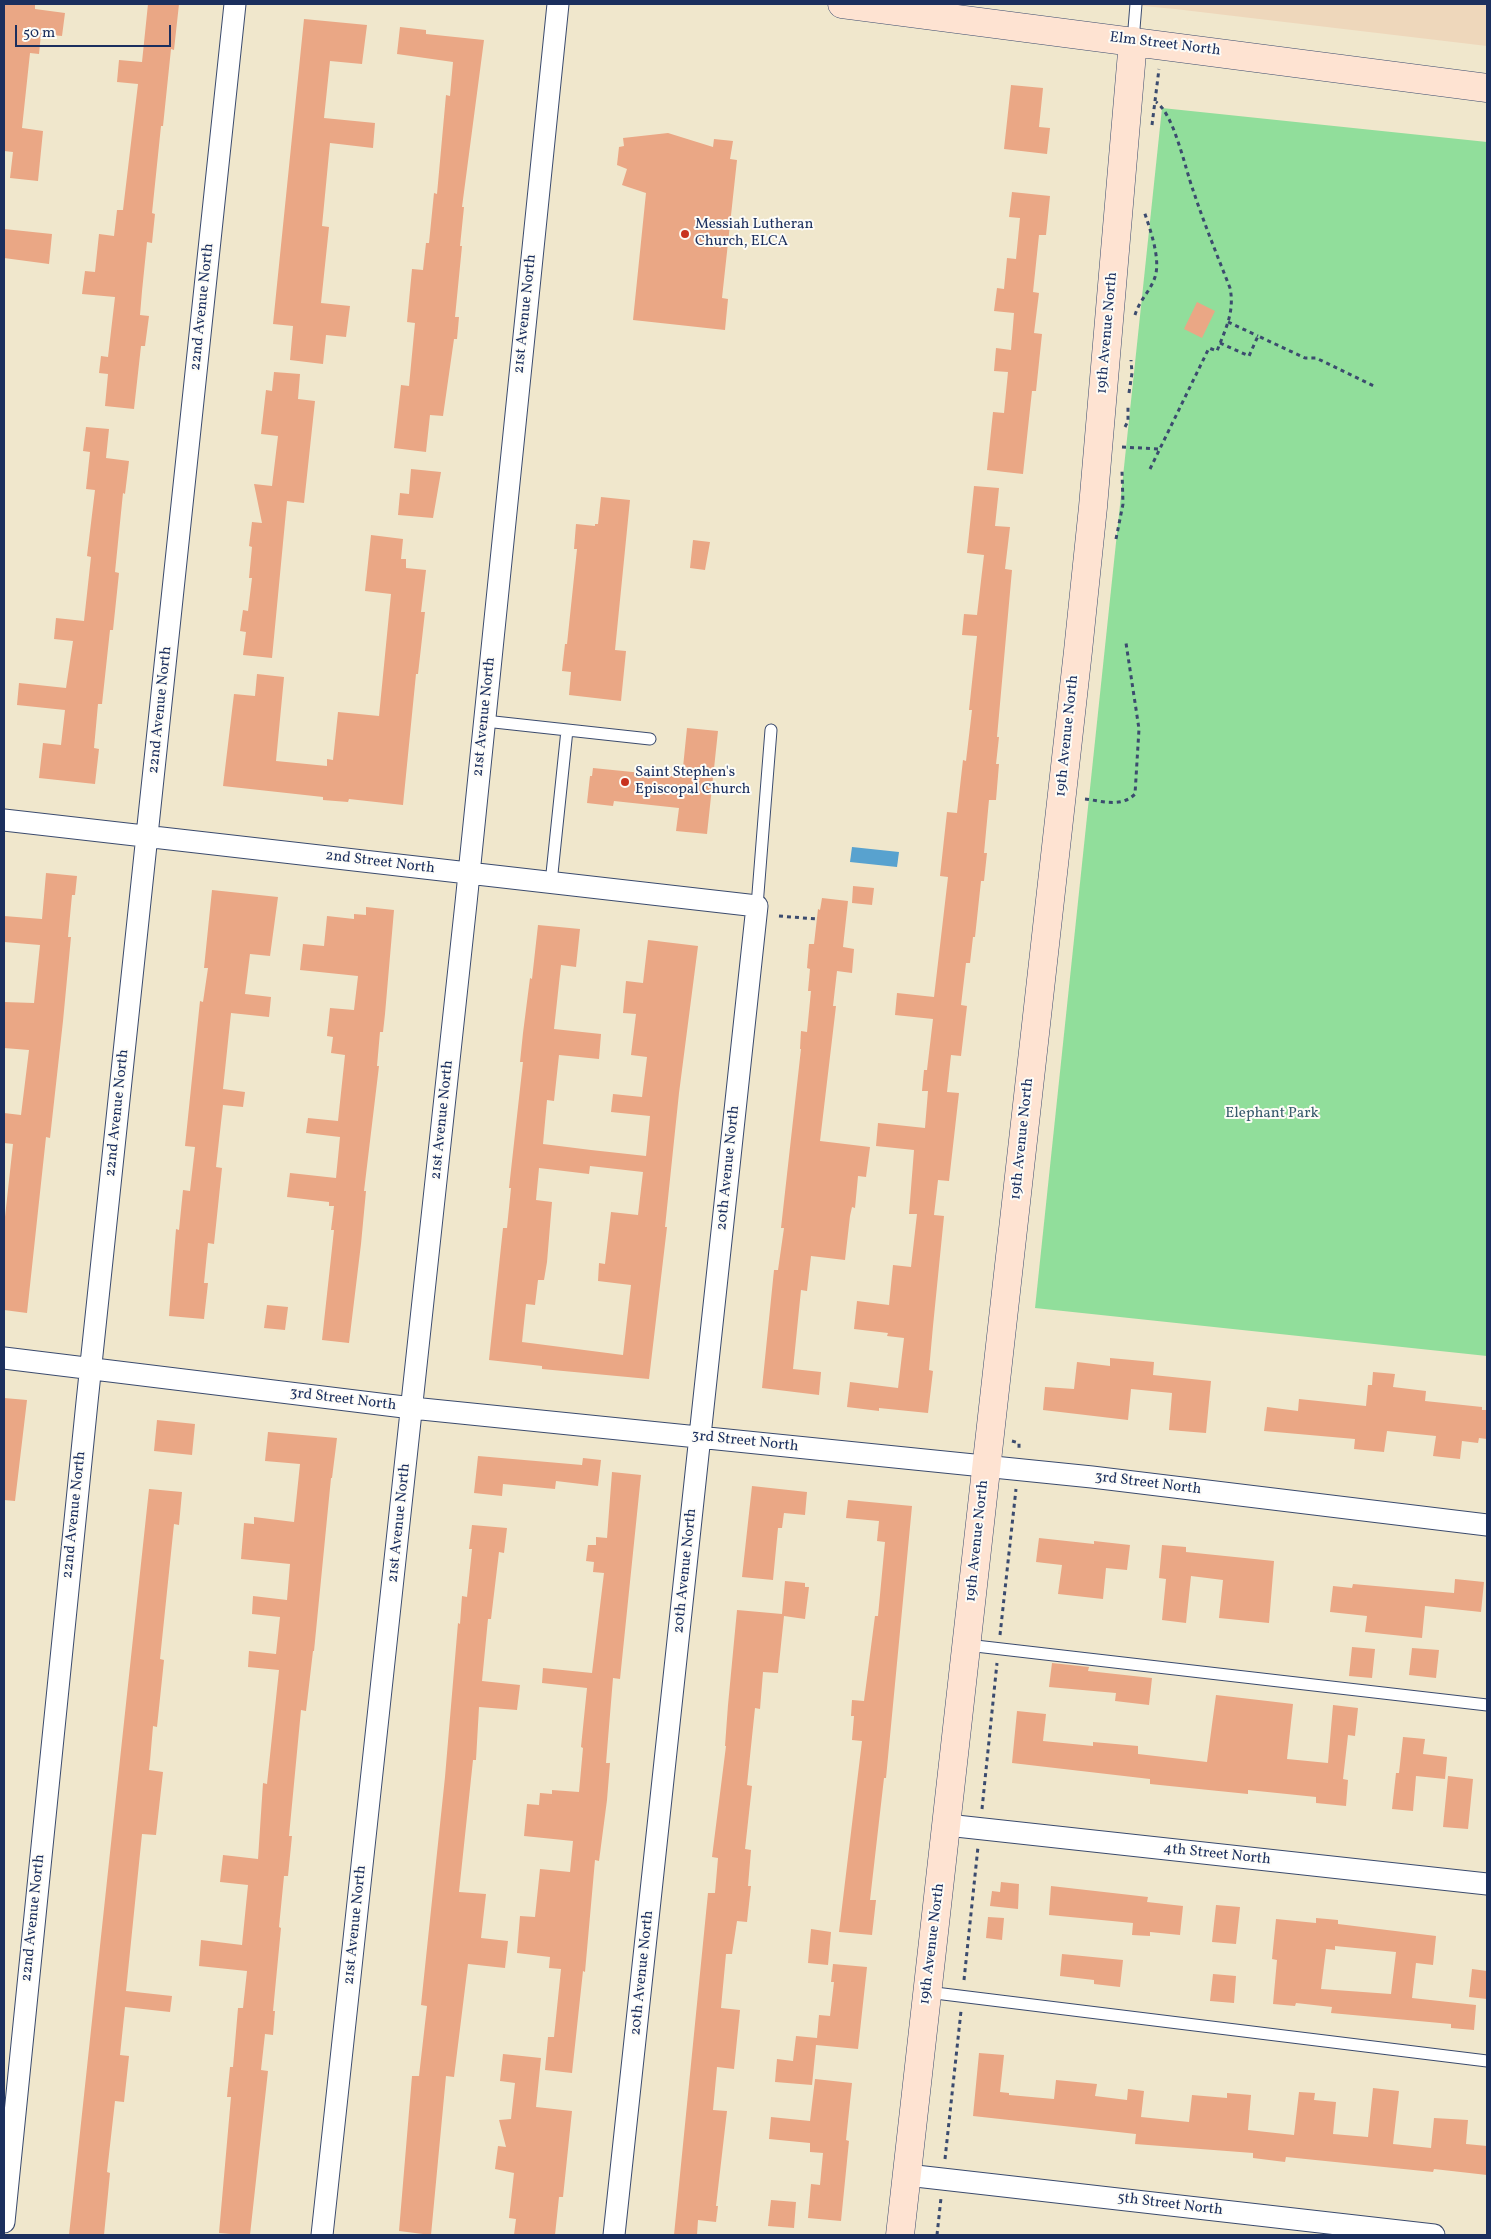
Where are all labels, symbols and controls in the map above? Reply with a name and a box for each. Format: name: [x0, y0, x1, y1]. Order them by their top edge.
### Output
scale bar: [18, 15, 174, 47]
text: 50 m: [23, 23, 55, 44]
street label: Elm Street North: [1108, 29, 1222, 61]
place label: Messiah Lutheran Church, ELCA: [695, 216, 813, 251]
marker: Messiah Lutheran Church, ELCA: [679, 228, 691, 240]
street label: 22nd Avenue North: [187, 242, 219, 372]
street label: 21st Avenue North: [511, 253, 541, 375]
street label: 19th Avenue North: [1094, 271, 1122, 395]
street label: 22nd Avenue North: [145, 645, 177, 775]
street label: 21st Avenue North: [470, 656, 500, 778]
street label: 19th Avenue North: [1053, 674, 1083, 798]
place label: Saint Stephen's Episcopal Church: [635, 764, 751, 799]
marker: Saint Stephen's Episcopal Church: [619, 776, 631, 788]
street label: 2nd Street North: [324, 847, 436, 879]
street label: 22nd Avenue North: [102, 1048, 134, 1178]
street label: 21st Avenue North: [428, 1059, 458, 1181]
street label: 19th Avenue North: [1008, 1077, 1038, 1201]
street label: 20th Avenue North: [713, 1105, 745, 1231]
park label: Elephant Park: [1225, 1105, 1319, 1123]
street label: 3rd Street North: [289, 1385, 397, 1415]
street label: 3rd Street North: [691, 1427, 799, 1457]
street label: 22nd Avenue North: [59, 1450, 91, 1580]
street label: 21st Avenue North: [385, 1462, 415, 1584]
street label: 3rd Street North: [1094, 1469, 1202, 1499]
street label: 19th Avenue North: [963, 1479, 993, 1603]
street label: 20th Avenue North: [670, 1508, 702, 1634]
street label: 4th Street North: [1162, 1840, 1272, 1870]
street label: 22nd Avenue North: [18, 1853, 50, 1983]
street label: 21st Avenue North: [341, 1864, 371, 1986]
street label: 19th Avenue North: [917, 1882, 949, 2006]
street label: 20th Avenue North: [627, 1910, 659, 2036]
street label: 5th Street North: [1116, 2190, 1224, 2220]

